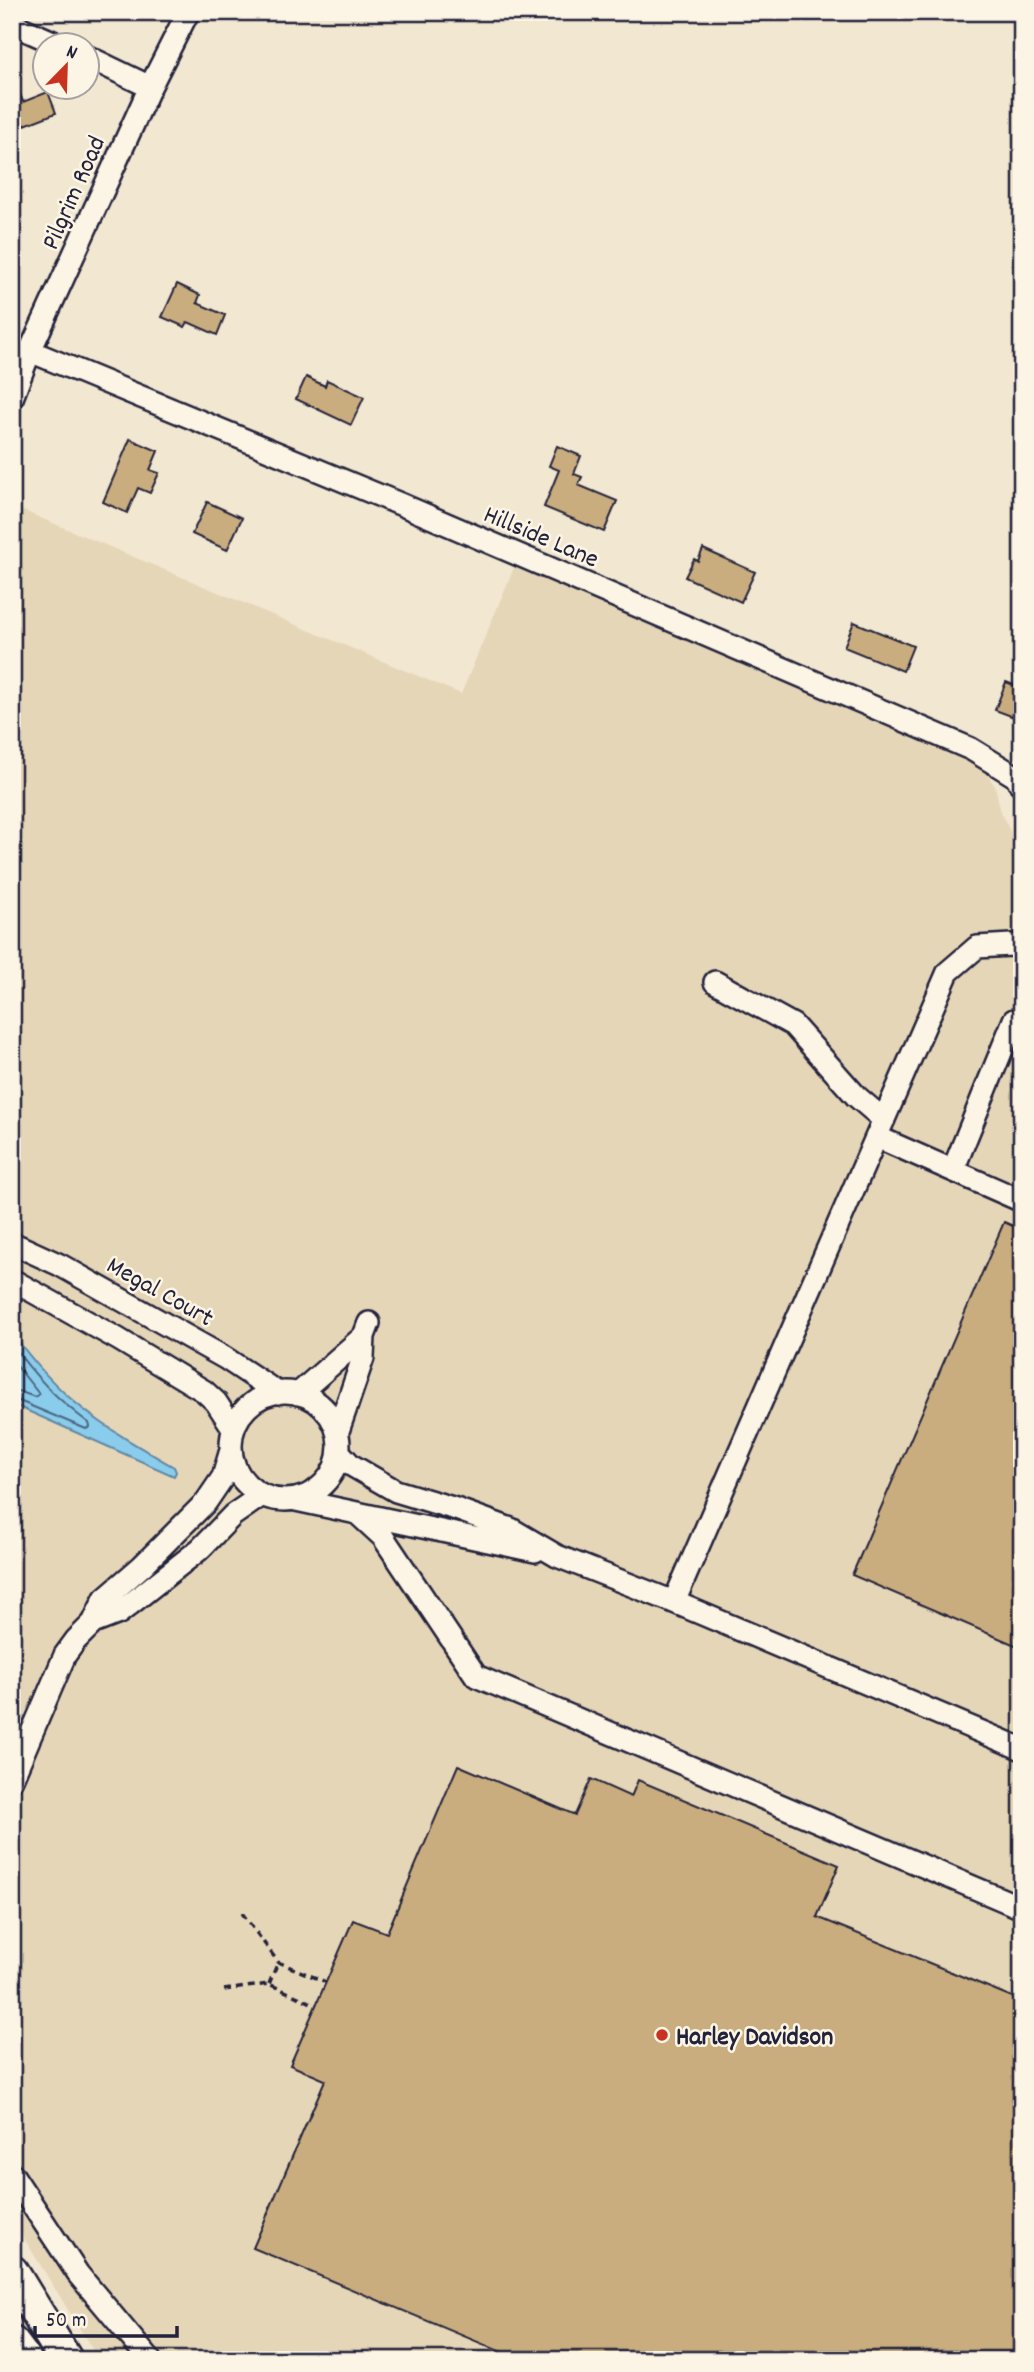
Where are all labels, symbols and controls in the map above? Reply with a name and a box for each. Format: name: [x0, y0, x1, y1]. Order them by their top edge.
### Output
north arrow: [32, 32, 102, 102]
text: N: [62, 39, 81, 68]
street label: Pilgrim Road: [34, 131, 117, 256]
street label: Hillside Lane: [477, 497, 604, 579]
street label: Megal Court: [99, 1248, 220, 1338]
place label: Harley Davidson: [676, 2020, 833, 2057]
marker: Harley Davidson: [654, 2027, 670, 2043]
scale bar: [35, 2295, 177, 2339]
text: 50 m: [46, 2307, 86, 2337]

